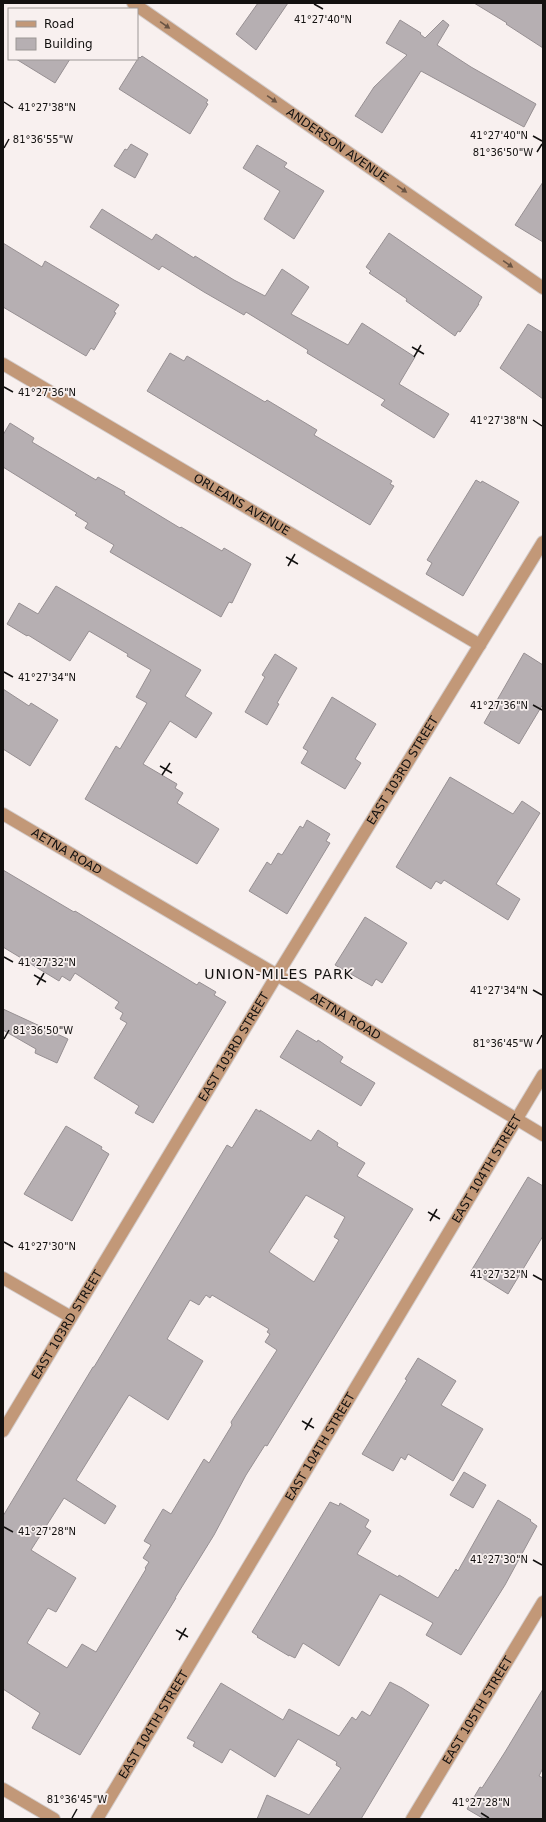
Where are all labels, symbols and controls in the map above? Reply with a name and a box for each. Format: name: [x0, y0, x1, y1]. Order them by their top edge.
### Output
legend: [8, 8, 138, 60]
text: 41°27'40"N: [294, 14, 352, 25]
text: Road: [44, 17, 74, 31]
one-way arrow: [160, 21, 170, 29]
text: Building: [44, 37, 93, 51]
one-way arrow: [267, 95, 277, 103]
text: 41°27'38"N: [18, 102, 76, 113]
street label: ANDERSON AVENUE: [284, 105, 391, 185]
text: 41°27'40"N: [470, 130, 528, 141]
text: 81°36'55"W: [13, 134, 73, 145]
text: 81°36'50"W: [473, 147, 533, 158]
one-way arrow: [396, 185, 407, 193]
one-way arrow: [503, 260, 514, 268]
text: 41°27'36"N: [18, 387, 76, 398]
text: 41°27'38"N: [470, 415, 528, 426]
street label: ORLEANS AVENUE: [191, 471, 292, 538]
text: 41°27'34"N: [18, 672, 76, 683]
text: 41°27'36"N: [470, 700, 528, 711]
street label: EAST 103RD STREET: [364, 713, 442, 827]
street label: AETNA ROAD: [29, 825, 105, 878]
text: 41°27'32"N: [18, 957, 76, 968]
district label: UNION-MILES PARK: [204, 966, 354, 982]
text: 41°27'34"N: [470, 985, 528, 996]
street label: EAST 103RD STREET: [196, 989, 272, 1104]
street label: AETNA ROAD: [308, 990, 383, 1043]
text: 81°36'50"W: [13, 1025, 73, 1036]
text: 81°36'45"W: [473, 1038, 533, 1049]
street label: EAST 104TH STREET: [449, 1112, 525, 1225]
text: 41°27'30"N: [18, 1241, 76, 1252]
street label: EAST 103RD STREET: [29, 1267, 105, 1382]
text: 41°27'32"N: [470, 1269, 528, 1280]
street label: EAST 104TH STREET: [282, 1390, 358, 1503]
text: 41°27'28"N: [18, 1526, 76, 1537]
text: 41°27'30"N: [470, 1554, 528, 1565]
street label: EAST 105TH STREET: [440, 1653, 516, 1767]
street label: EAST 104TH STREET: [116, 1667, 192, 1781]
text: 81°36'45"W: [47, 1794, 107, 1805]
text: 41°27'28"N: [452, 1797, 510, 1808]

